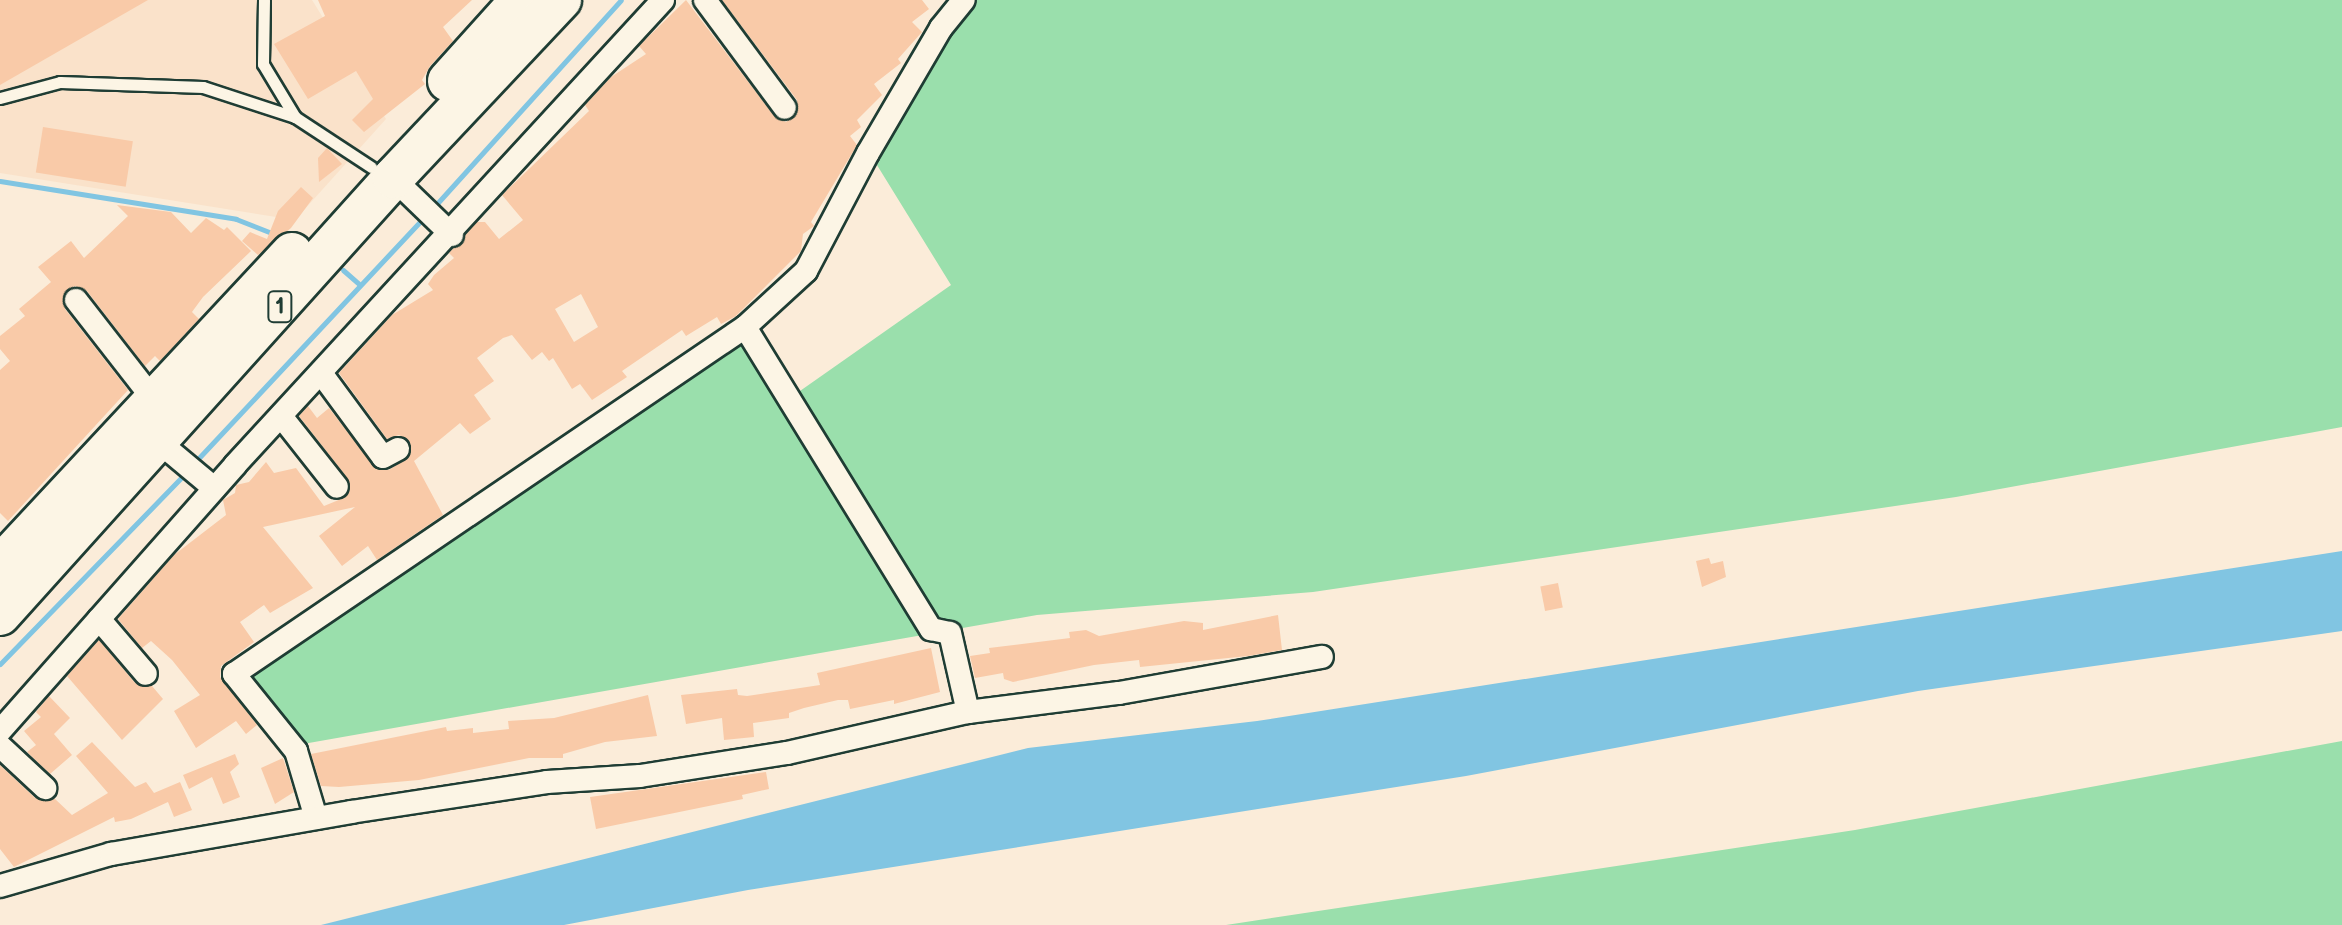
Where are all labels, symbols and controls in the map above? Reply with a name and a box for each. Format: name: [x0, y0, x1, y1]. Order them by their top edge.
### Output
road number: 1: [266, 289, 294, 325]

